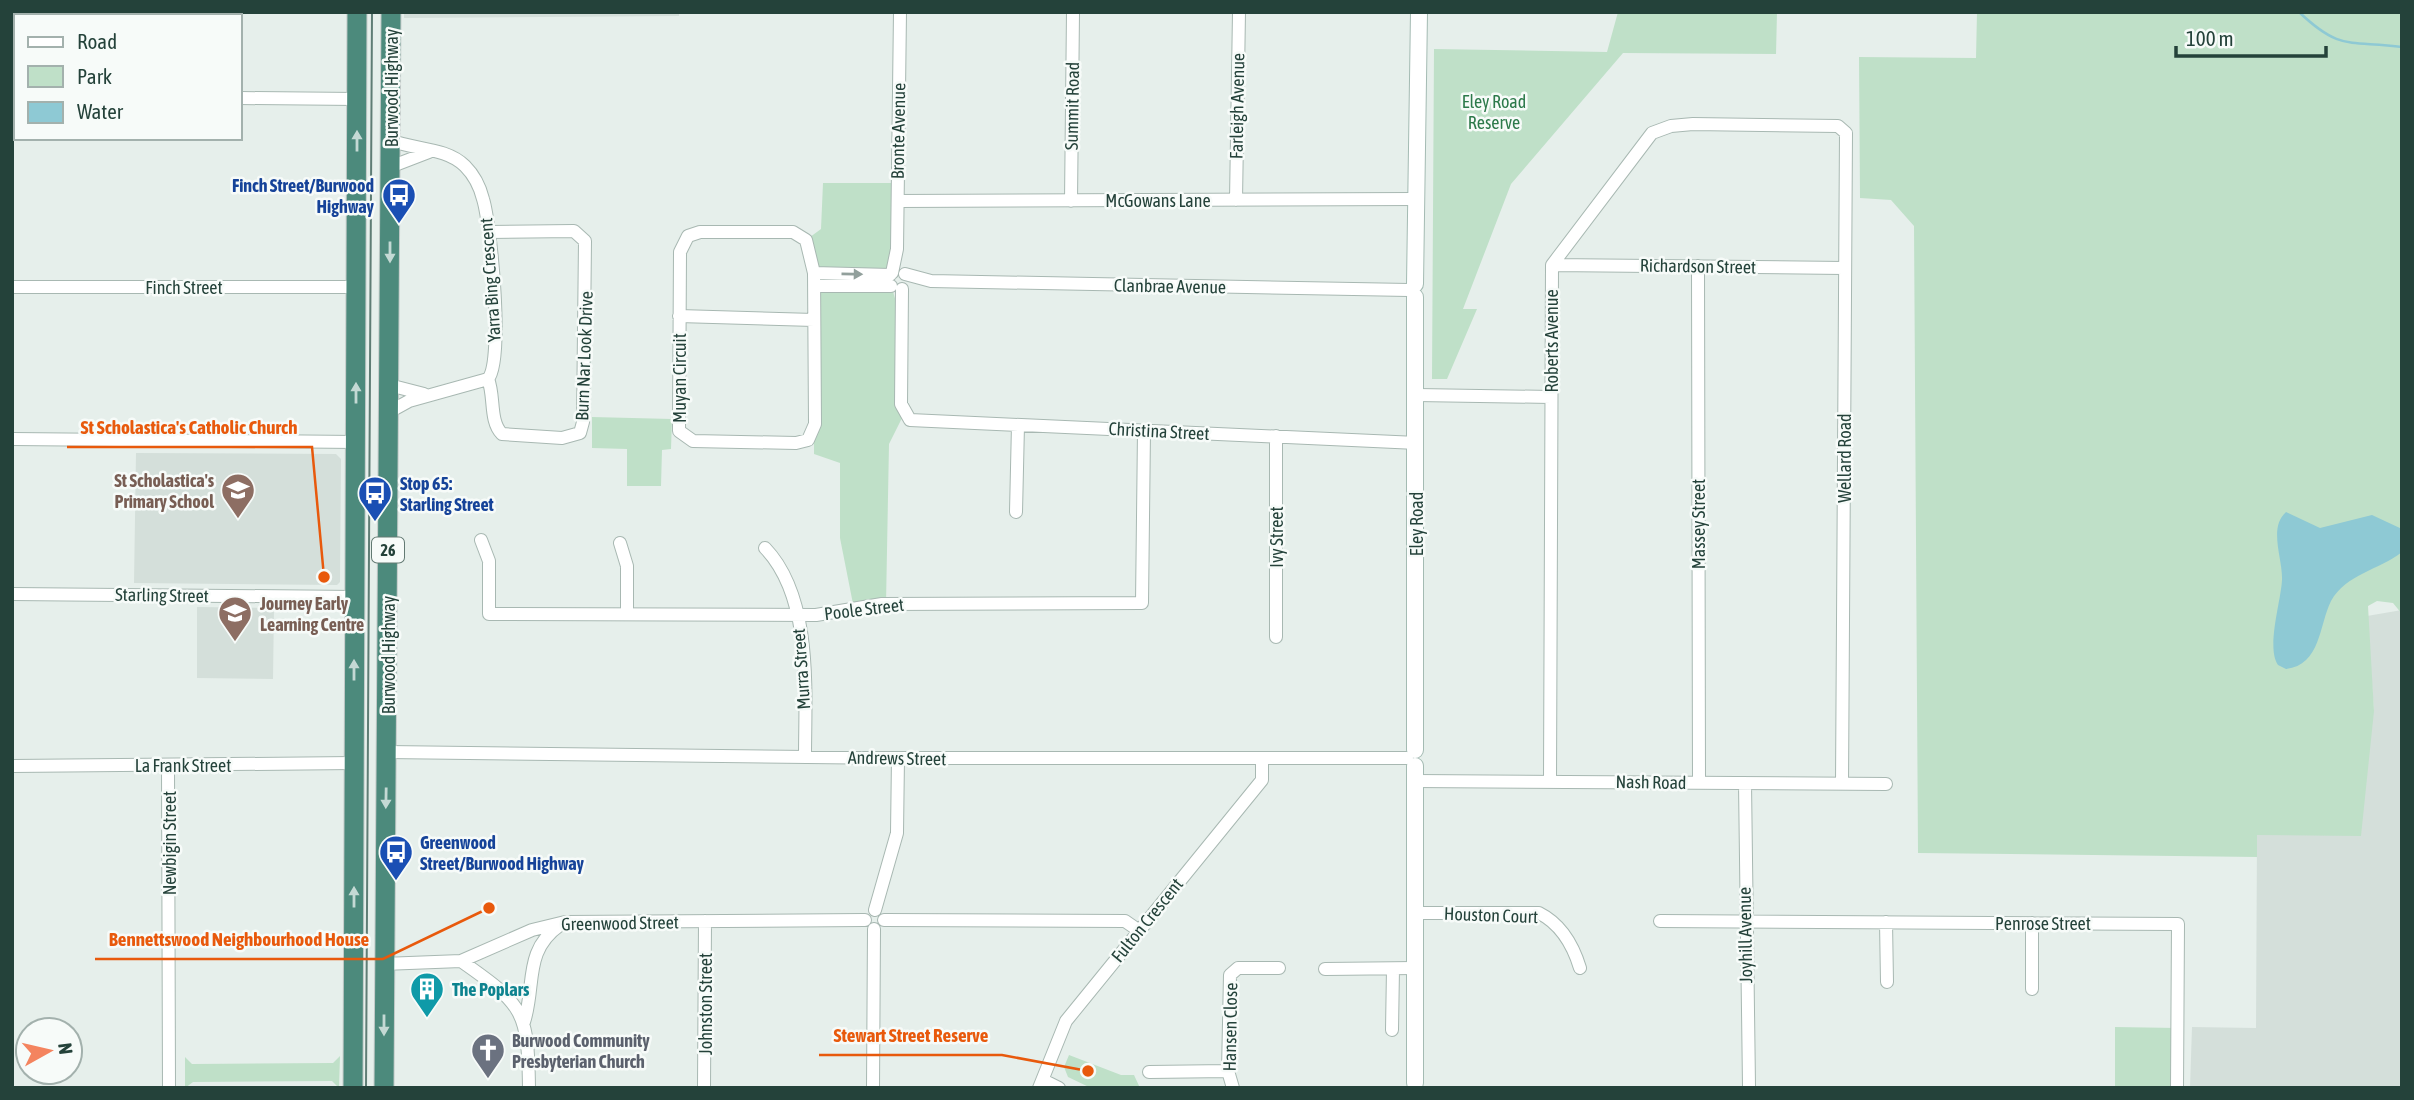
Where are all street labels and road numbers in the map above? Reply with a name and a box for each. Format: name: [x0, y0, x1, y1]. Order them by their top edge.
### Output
street label: Burwood Highway: [381, 29, 402, 147]
street label: Farleigh Avenue: [1226, 53, 1248, 159]
street label: Summit Road: [1061, 62, 1083, 150]
street label: Bronte Avenue: [887, 83, 909, 179]
street label: McGowans Lane: [1105, 190, 1211, 211]
street label: Yarra Bing Crescent: [475, 217, 505, 343]
street label: Richardson Street: [1640, 254, 1756, 278]
street label: Clanbrae Avenue: [1114, 275, 1226, 297]
street label: Finch Street: [145, 277, 223, 298]
street label: Roberts Avenue: [1541, 289, 1562, 393]
street label: Burn Nar Look Drive: [571, 291, 597, 421]
street label: Muyan Circuit: [669, 333, 690, 423]
street label: Wellard Road: [1834, 413, 1855, 503]
street label: Christina Street: [1108, 418, 1210, 444]
street label: Massey Street: [1688, 479, 1709, 569]
street label: Eley Road: [1406, 492, 1427, 556]
street label: Ivy Street: [1266, 506, 1287, 568]
road number: 26: [372, 538, 404, 562]
street label: Starling Street: [115, 584, 209, 606]
street label: Poole Street: [823, 594, 905, 624]
street label: Burwood Highway: [378, 596, 399, 714]
street label: Murra Street: [788, 628, 814, 710]
street label: Andrews Street: [848, 747, 946, 769]
street label: La Frank Street: [135, 755, 231, 776]
street label: Nash Road: [1615, 771, 1687, 793]
street label: Newbigin Street: [159, 791, 180, 895]
street label: Fulton Crescent: [1107, 874, 1187, 966]
street label: Joyhill Avenue: [1734, 887, 1756, 983]
street label: Houston Court: [1444, 903, 1538, 927]
street label: Greenwood Street: [561, 911, 679, 935]
street label: Penrose Street: [1995, 913, 2091, 934]
street label: Johnston Street: [695, 953, 716, 1055]
street label: Hansen Close: [1219, 982, 1241, 1072]

